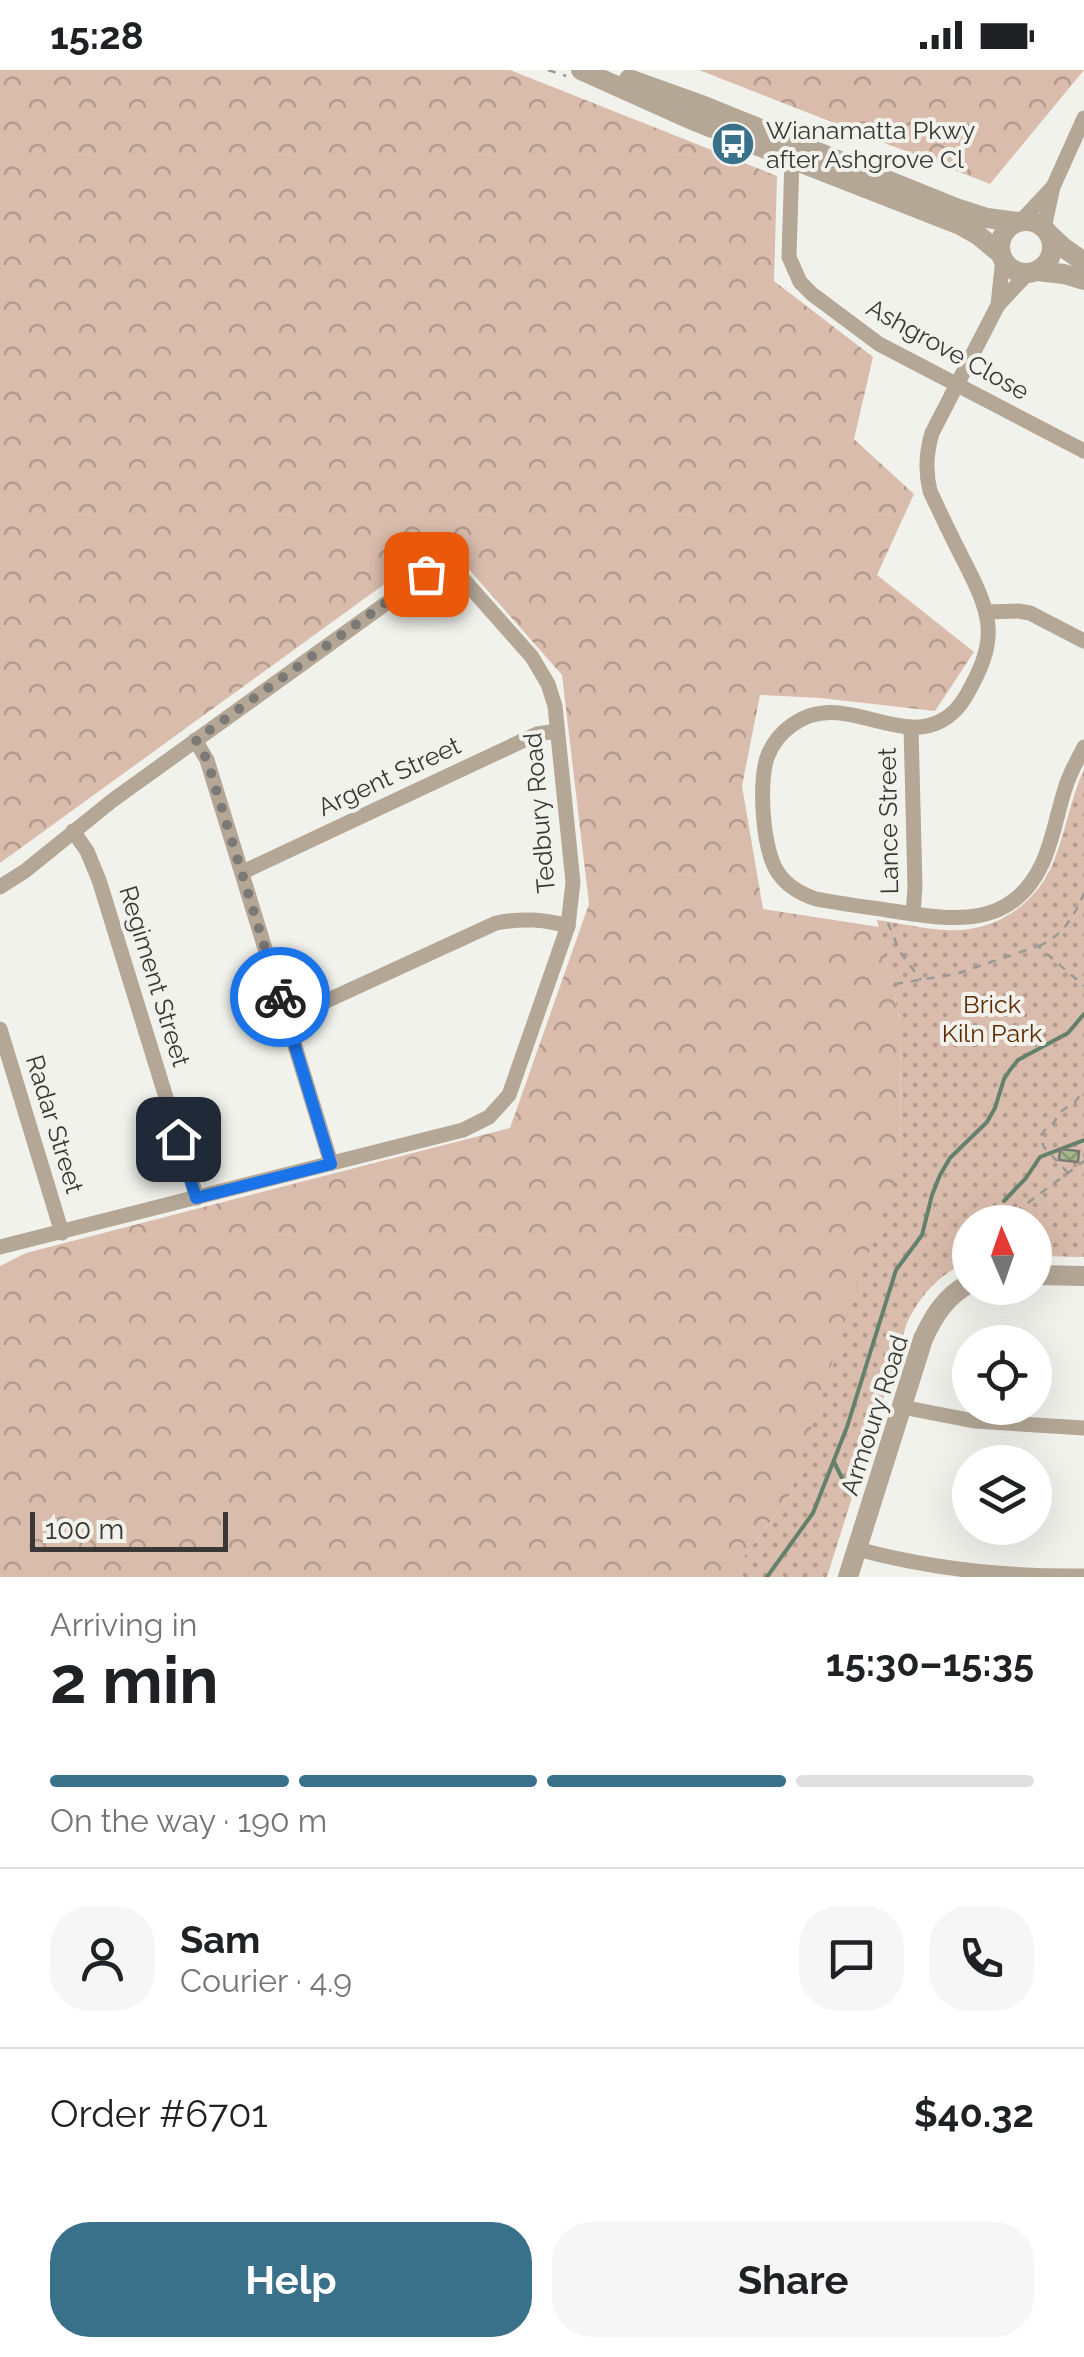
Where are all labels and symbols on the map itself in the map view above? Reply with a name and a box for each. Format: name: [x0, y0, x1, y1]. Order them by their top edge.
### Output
place label: Wianamatta Pkwy after Ashgrove Cl: [766, 115, 976, 174]
bus stop icon: Wianamatta Pkwy after Ashgrove Cl: [710, 121, 756, 167]
street label: Ashgrove Close: [862, 292, 1034, 406]
pin: [384, 532, 469, 617]
street label: Argent Street: [313, 730, 466, 822]
street label: Tedbury Road: [517, 732, 561, 894]
street label: Lance Street: [872, 747, 904, 895]
street label: Regiment Street: [113, 882, 197, 1071]
courier: [230, 947, 330, 1047]
park label: Brick Kiln Park: [942, 989, 1043, 1048]
street label: Radar Street: [20, 1051, 90, 1197]
pin: [136, 1097, 221, 1182]
north arrow: [952, 1205, 1052, 1305]
street label: Armoury Road: [834, 1331, 914, 1499]
scale bar: [30, 1507, 228, 1552]

